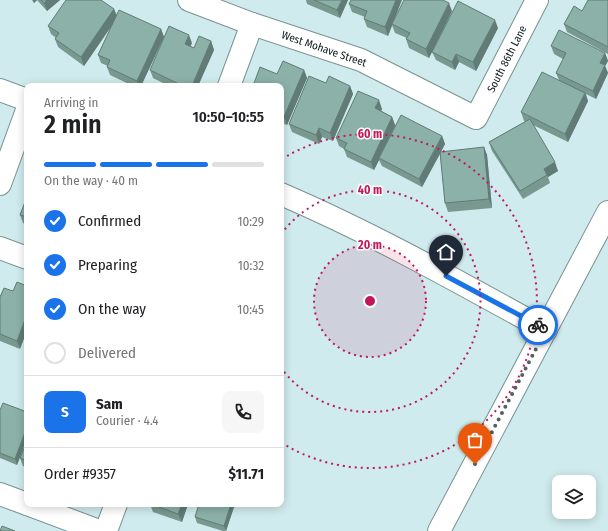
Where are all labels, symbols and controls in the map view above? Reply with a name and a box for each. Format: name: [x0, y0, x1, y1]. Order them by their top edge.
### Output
street label: South 86th Lane: [485, 23, 529, 95]
street label: West Mohave Street: [280, 28, 369, 70]
text: Arriving in: [44, 95, 98, 110]
text: 10:50–10:55: [193, 108, 264, 126]
text: 2 min: [44, 109, 102, 140]
text: 60 m: [358, 127, 382, 141]
text: On the way · 40 m: [44, 173, 138, 188]
text: 40 m: [358, 183, 382, 197]
icon: check: [44, 210, 66, 232]
text: Confirmed: [78, 212, 141, 230]
text: 10:29: [237, 214, 264, 229]
pin: [429, 235, 463, 276]
text: 20 m: [357, 238, 382, 252]
icon: home: [435, 241, 457, 263]
icon: check: [44, 254, 66, 276]
text: Preparing: [78, 256, 137, 274]
text: 10:32: [238, 258, 264, 273]
centre of rings: [363, 294, 377, 308]
icon: check: [44, 298, 66, 320]
text: On the way: [78, 300, 146, 318]
text: 10:45: [237, 302, 264, 317]
courier: [518, 305, 558, 345]
icon: bike: [527, 314, 549, 336]
text: Delivered: [78, 344, 136, 362]
button: phone: [222, 391, 264, 433]
text: Sam: [96, 395, 123, 413]
text: S: [61, 403, 69, 421]
text: Courier · 4.4: [96, 413, 159, 428]
pin: [458, 423, 492, 464]
icon: bag: [464, 429, 486, 451]
text: Order #9357: [44, 465, 116, 483]
text: $11.71: [229, 465, 264, 483]
map controls: [552, 475, 596, 519]
button: layers: [552, 475, 596, 519]

